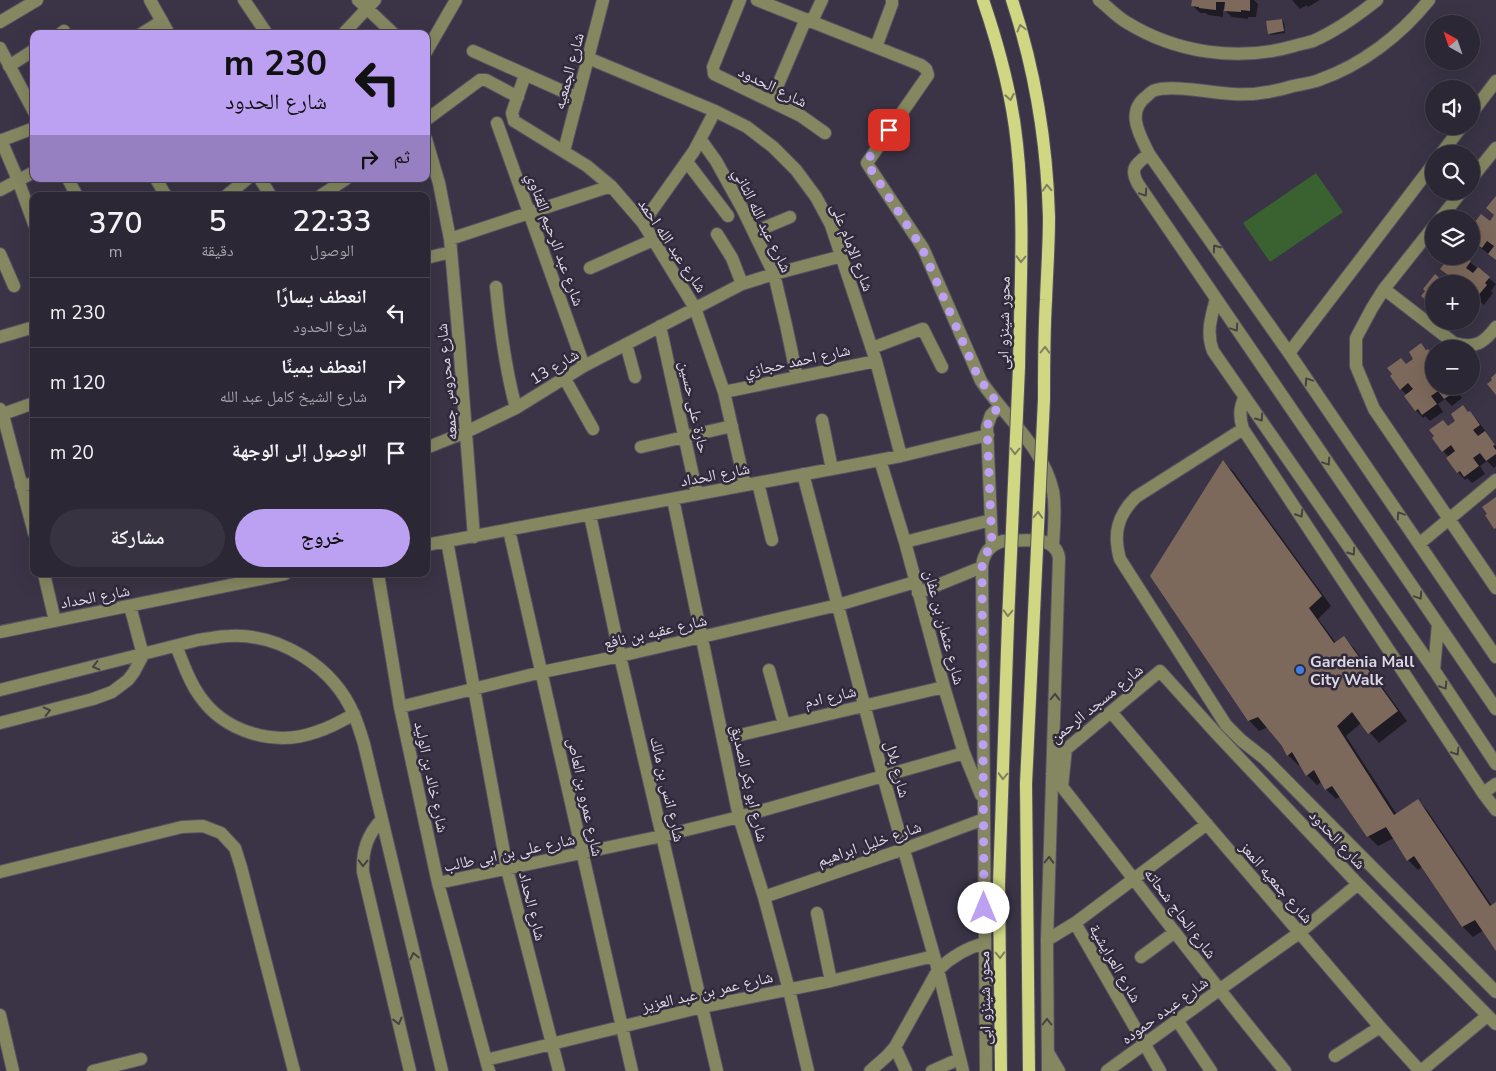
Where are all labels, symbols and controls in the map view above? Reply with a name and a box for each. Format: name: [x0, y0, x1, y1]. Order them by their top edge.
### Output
north arrow: [1425, 15, 1480, 70]
map controls: [1425, 15, 1480, 395]
one-way arrow: [1016, 24, 1026, 32]
street label: شارع الجمعيه: [548, 30, 590, 112]
text: 230 m: [224, 40, 327, 87]
icon: left: [345, 50, 410, 115]
street label: شارع الحدود: [734, 61, 811, 113]
button: sound: [1425, 80, 1480, 135]
text: شارع الحدود: [225, 87, 327, 117]
one-way arrow: [1005, 93, 1015, 102]
pin: [868, 109, 910, 151]
icon: arrive: [875, 116, 903, 144]
text: ثم: [393, 144, 410, 170]
icon: right: [355, 145, 383, 173]
button: search: [1425, 145, 1480, 200]
street label: شارع عبد الله الثاني: [726, 164, 797, 277]
street label: شارع عبد الرحيم القناوي: [520, 170, 589, 310]
one-way arrow: [1042, 183, 1053, 191]
one-way arrow: [1138, 187, 1147, 197]
street label: شارع عبد الله احمد: [632, 194, 712, 297]
street label: شارع الإمام على: [825, 200, 879, 295]
text: 5: [208, 201, 226, 242]
text: 22:33: [292, 201, 371, 242]
text: 370: [89, 203, 143, 244]
button: layers: [1425, 210, 1480, 265]
text: دقيقة: [201, 240, 234, 262]
text: الوصول: [310, 240, 354, 262]
text: m: [109, 241, 122, 263]
one-way arrow: [1213, 244, 1222, 253]
one-way arrow: [1015, 255, 1026, 263]
button: +: [1425, 275, 1480, 330]
street label: محور شينزو ابى: [992, 276, 1016, 370]
text: انعطف يسارًا: [276, 284, 367, 310]
icon: left: [382, 299, 410, 327]
text: 230 m: [50, 300, 105, 326]
text: شارع الحدود: [293, 316, 367, 338]
street label: شارع محروس جمعه: [431, 322, 463, 441]
one-way arrow: [1229, 322, 1238, 331]
street label: شارع احمد حجازي: [742, 339, 852, 384]
button: −: [1425, 340, 1480, 395]
street label: شارع 13: [526, 344, 583, 390]
one-way arrow: [1039, 346, 1050, 354]
text: انعطف يمينًا: [281, 354, 367, 380]
street label: حارة على حسين: [673, 359, 715, 455]
icon: right: [382, 369, 410, 397]
text: 120 m: [50, 370, 105, 396]
one-way arrow: [1305, 377, 1314, 387]
text: شارع الشيخ كامل عبد الله: [220, 386, 367, 408]
one-way arrow: [1254, 413, 1263, 422]
text: الوصول إلى الوجهة: [232, 438, 367, 464]
icon: arrive: [382, 439, 410, 467]
text: 20 m: [50, 440, 94, 466]
one-way arrow: [1010, 447, 1021, 455]
one-way arrow: [1321, 456, 1330, 465]
street label: شارع الحداد: [679, 457, 752, 492]
button: مشاركة: [50, 509, 225, 567]
button: خروج: [235, 509, 410, 567]
one-way arrow: [1293, 509, 1303, 518]
one-way arrow: [1033, 511, 1043, 518]
one-way arrow: [1397, 512, 1406, 521]
one-way arrow: [1346, 546, 1355, 556]
street label: شارع عثمان بن عفان: [918, 567, 970, 687]
street label: شارع الحداد: [59, 579, 132, 614]
one-way arrow: [1413, 590, 1422, 600]
street label: شارع عقبه بن نافع: [601, 609, 709, 655]
one-way arrow: [1003, 609, 1014, 617]
place label: Gardenia Mall City Walk: [1310, 651, 1414, 691]
street label: شارع مسجد الرحمن: [1045, 659, 1148, 748]
one-way arrow: [91, 660, 100, 671]
marker: Gardenia Mall City Walk: [1294, 664, 1306, 676]
street label: شارع ادم: [802, 680, 858, 714]
one-way arrow: [1438, 681, 1448, 690]
one-way arrow: [1049, 693, 1060, 701]
one-way arrow: [43, 706, 52, 717]
street label: شارع خالد بن الوليد: [409, 720, 454, 835]
street label: شارع ابو بكر الصديق: [725, 722, 773, 844]
street label: شارع انس بن مالك: [644, 734, 690, 844]
street label: شارع عمرو بن العاص: [562, 736, 608, 858]
street label: شارع بلال: [879, 738, 915, 800]
one-way arrow: [1450, 747, 1460, 756]
one-way arrow: [998, 772, 1008, 780]
street label: شارع الحدود: [1304, 805, 1371, 874]
street label: شارع خليل ابراهيم: [814, 816, 924, 872]
street label: شارع على بن ابى طالب: [441, 828, 577, 878]
street label: شارع جمعيه المعز: [1234, 836, 1318, 928]
one-way arrow: [1044, 856, 1055, 864]
one-way arrow: [358, 859, 368, 867]
street label: شارع الحاج شحاته: [1139, 864, 1222, 964]
street label: شارع الحداد: [513, 869, 551, 943]
position arrow: [957, 881, 1009, 933]
street label: شارع العرايشية: [1084, 920, 1147, 1007]
one-way arrow: [409, 951, 420, 960]
street label: محور شينزو ابى: [973, 951, 997, 1045]
one-way arrow: [995, 952, 1005, 960]
street label: شارع عمر بن عبد العزيز: [638, 966, 775, 1018]
street label: شارع عبده حموده: [1116, 972, 1213, 1050]
one-way arrow: [392, 1016, 403, 1025]
one-way arrow: [1042, 1018, 1052, 1026]

